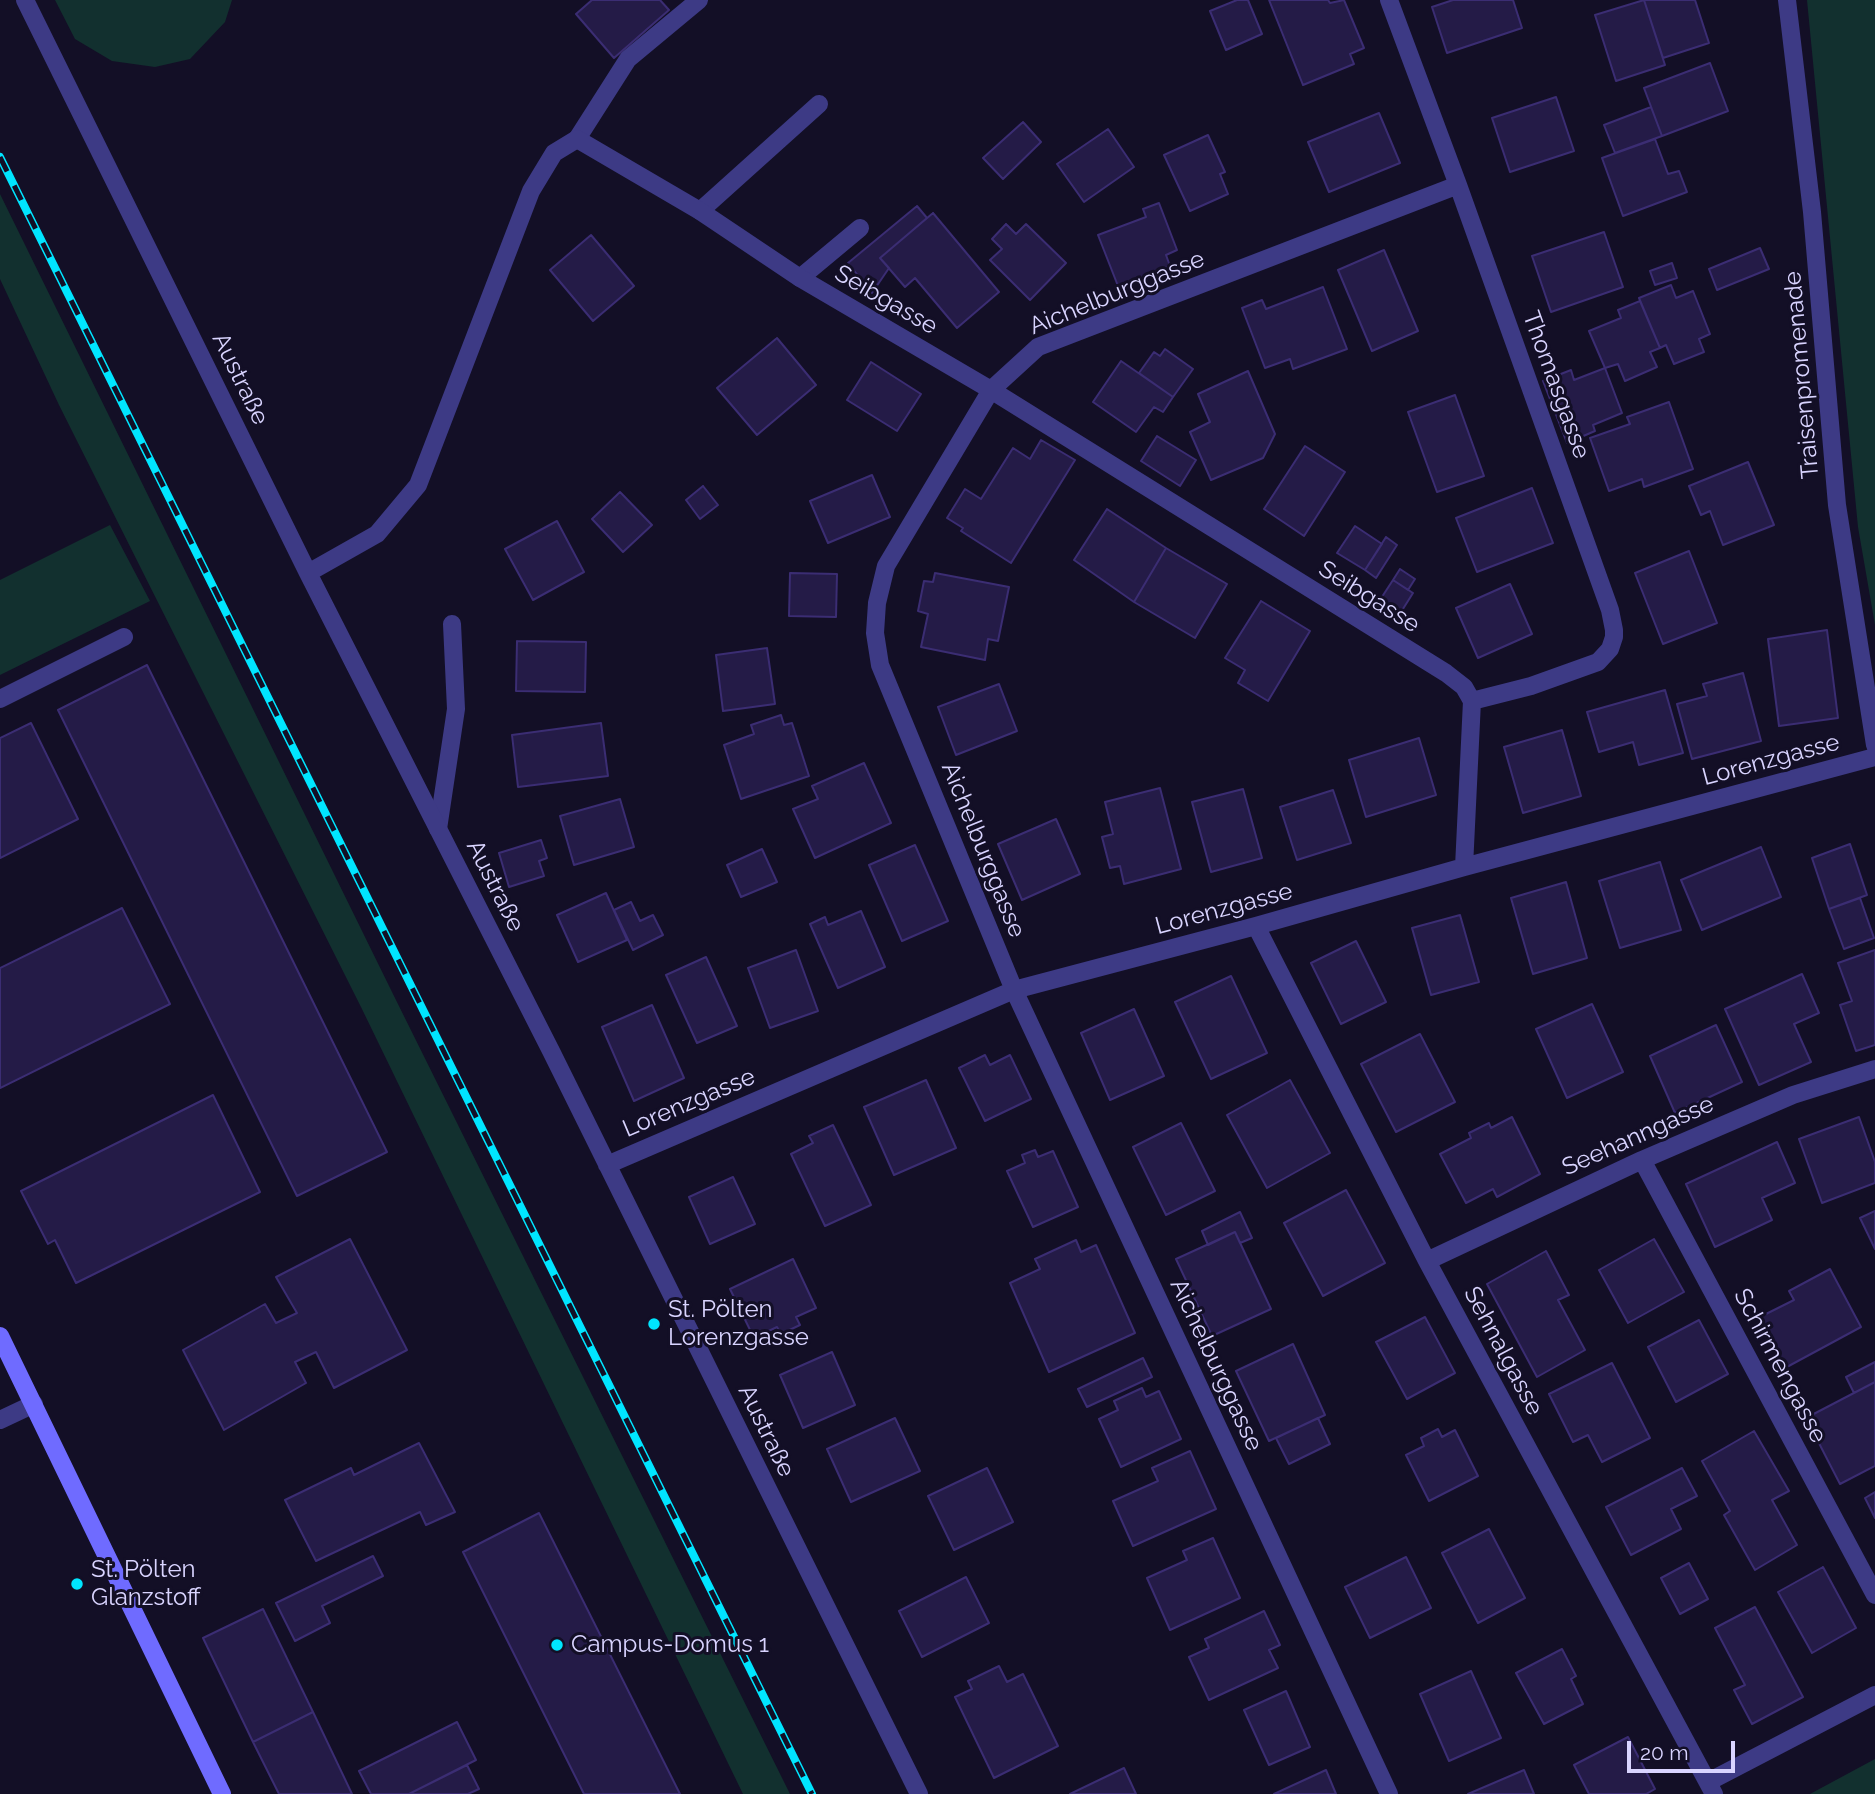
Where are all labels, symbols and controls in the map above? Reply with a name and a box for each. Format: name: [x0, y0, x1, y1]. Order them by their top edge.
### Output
street label: Aichelburggasse: [1025, 245, 1209, 341]
street label: Seibgasse: [829, 259, 943, 341]
street label: Traisenpromenade: [1779, 270, 1825, 480]
street label: Thomasgasse: [1516, 307, 1596, 463]
street label: Austraße: [205, 328, 275, 430]
street label: Seibgasse: [1313, 555, 1425, 639]
street label: Lorenzgasse: [1699, 728, 1843, 792]
street label: Aichelburggasse: [935, 758, 1031, 942]
street label: Austraße: [460, 836, 530, 936]
street label: Lorenzgasse: [1152, 877, 1296, 941]
street label: Lorenzgasse: [619, 1062, 759, 1144]
street label: Seehanngasse: [1558, 1090, 1718, 1182]
street label: Aichelburggasse: [1164, 1274, 1268, 1456]
street label: Sehnalgasse: [1457, 1282, 1549, 1420]
street label: Schirmengasse: [1727, 1284, 1833, 1448]
place label: St. Pölten Lorenzgasse: [668, 1296, 809, 1352]
marker: St. Pölten Lorenzgasse: [646, 1316, 662, 1332]
street label: Austraße: [731, 1380, 801, 1482]
place label: St. Pölten Glanzstoff: [91, 1556, 201, 1612]
marker: St. Pölten Glanzstoff: [69, 1576, 85, 1592]
place label: Campus-Domus 1: [571, 1631, 769, 1659]
marker: Campus-Domus 1: [549, 1637, 565, 1653]
scale bar: [1630, 1728, 1738, 1772]
text: 20 m: [1640, 1740, 1688, 1765]

